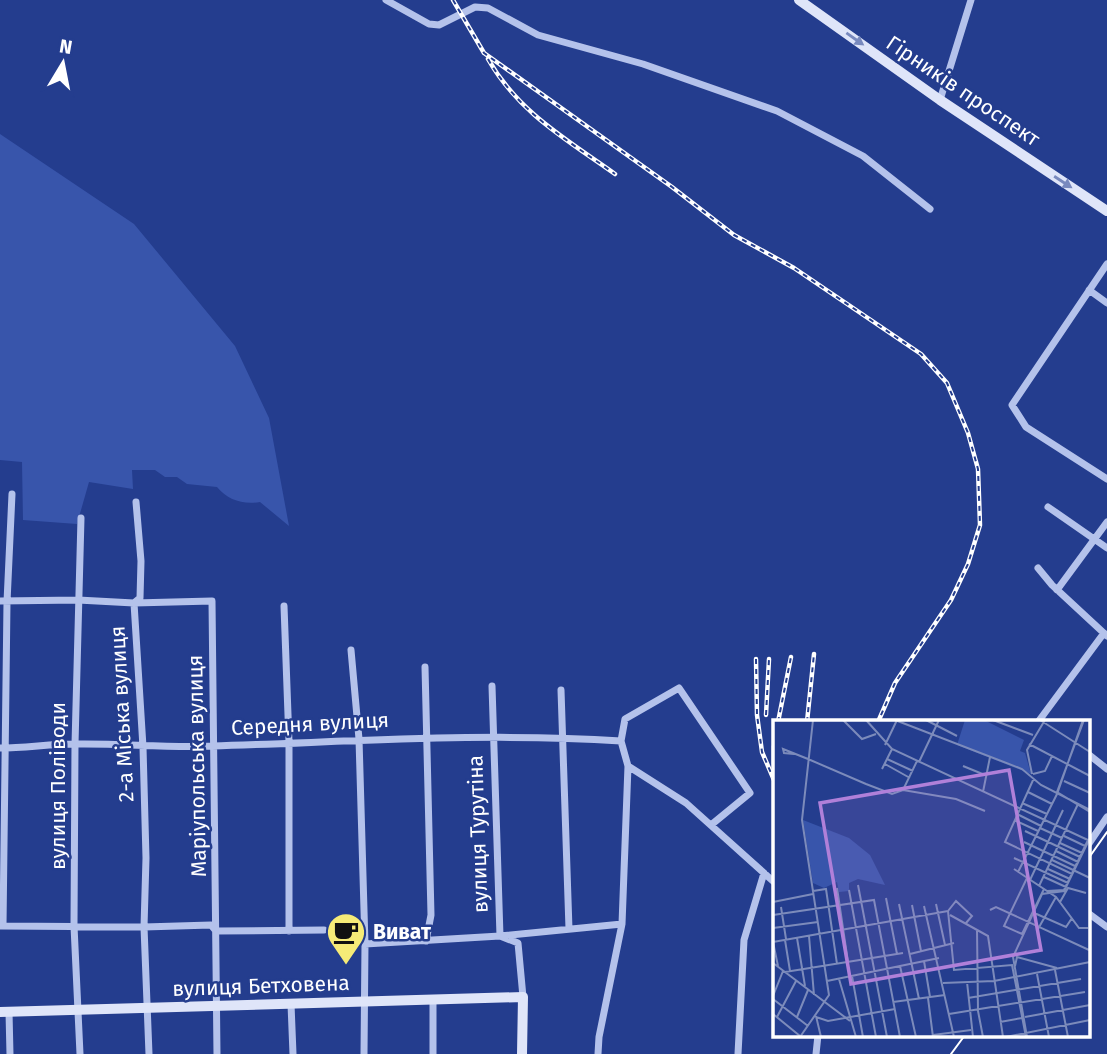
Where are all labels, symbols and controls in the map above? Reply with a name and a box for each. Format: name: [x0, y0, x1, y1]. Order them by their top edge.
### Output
north arrow: [28, 28, 98, 98]
street label: Гірників проспект: [881, 30, 1045, 152]
one-way arrow: [846, 32, 864, 46]
text: N: [58, 34, 74, 59]
one-way arrow: [1054, 175, 1072, 189]
street label: 2-а Міська вулиця: [104, 625, 140, 803]
street label: Маріупольська вулиця: [182, 655, 212, 877]
street label: вулиця Поліводи: [45, 702, 71, 870]
street label: Середня вулиця: [230, 707, 390, 741]
inset map: [773, 720, 1090, 1036]
street label: вулиця Турутіна: [462, 755, 494, 913]
cafe icon: Виват: [325, 911, 367, 966]
place label: Виват: [373, 919, 432, 945]
street label: вулиця Бетховена: [172, 970, 350, 1002]

